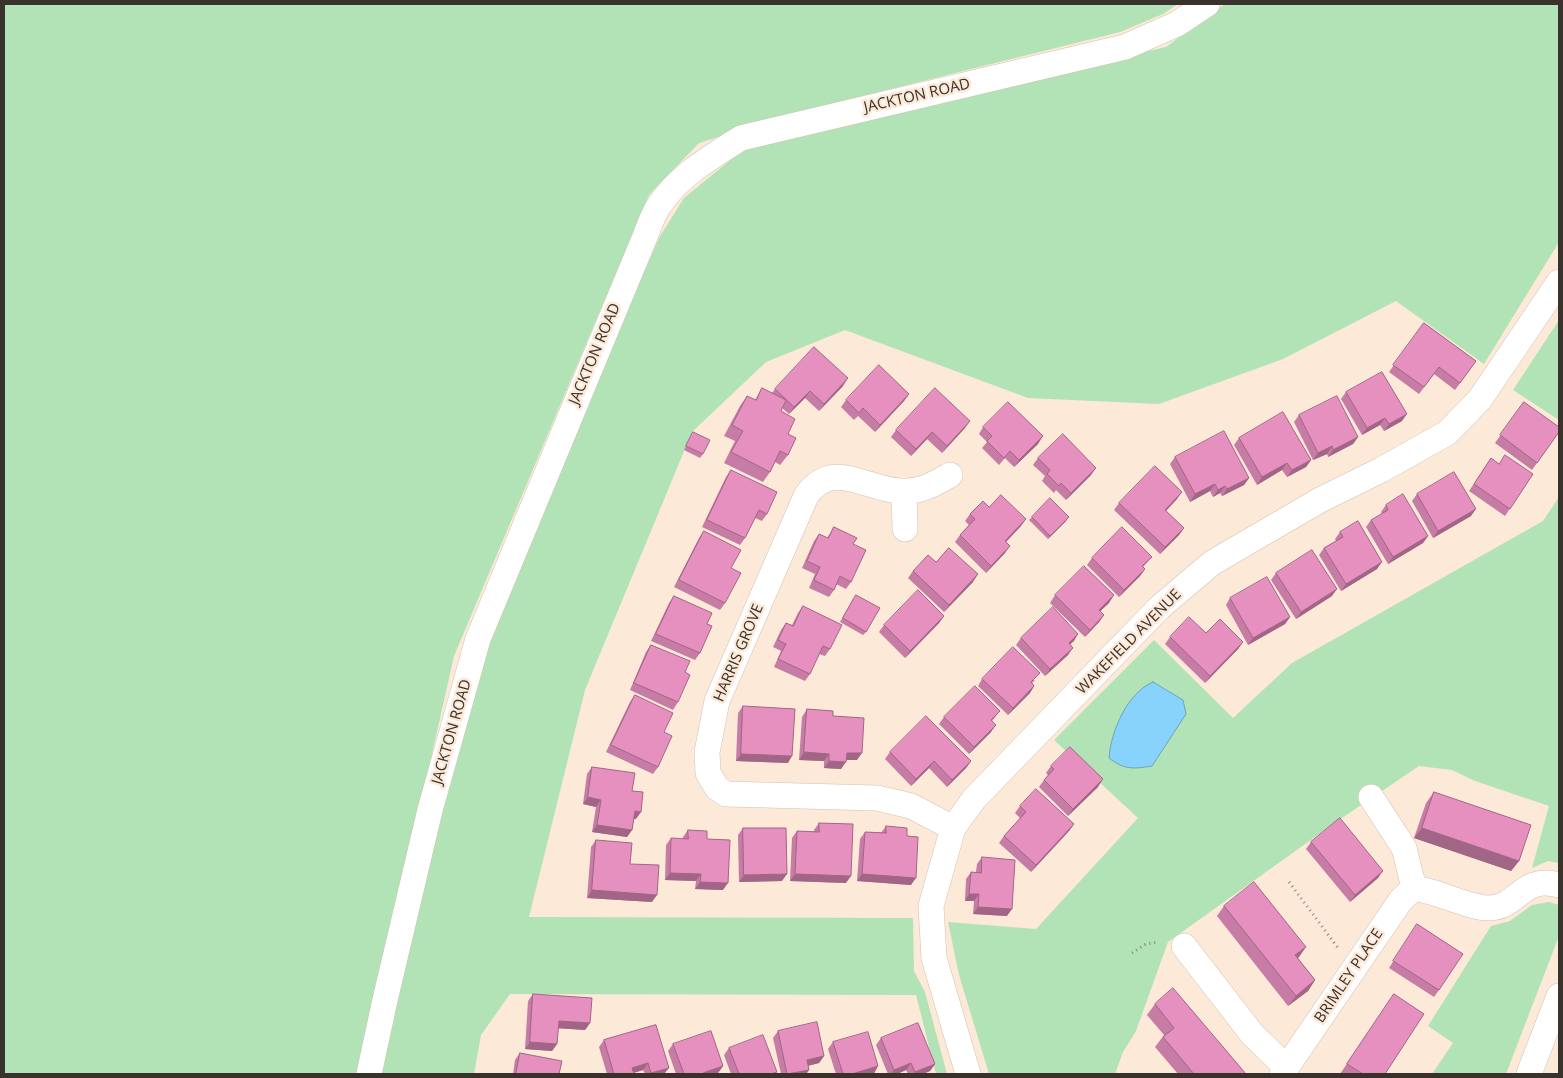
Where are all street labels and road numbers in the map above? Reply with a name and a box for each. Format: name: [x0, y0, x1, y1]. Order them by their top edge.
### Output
street label: JACKTON ROAD: [862, 75, 972, 117]
street label: JACKTON ROAD: [566, 301, 624, 407]
street label: WAKEFIELD AVENUE: [1073, 586, 1185, 698]
street label: HARRIS GROVE: [710, 601, 768, 705]
street label: JACKTON ROAD: [428, 677, 476, 787]
street label: BRIMLEY PLACE: [1311, 926, 1387, 1026]

